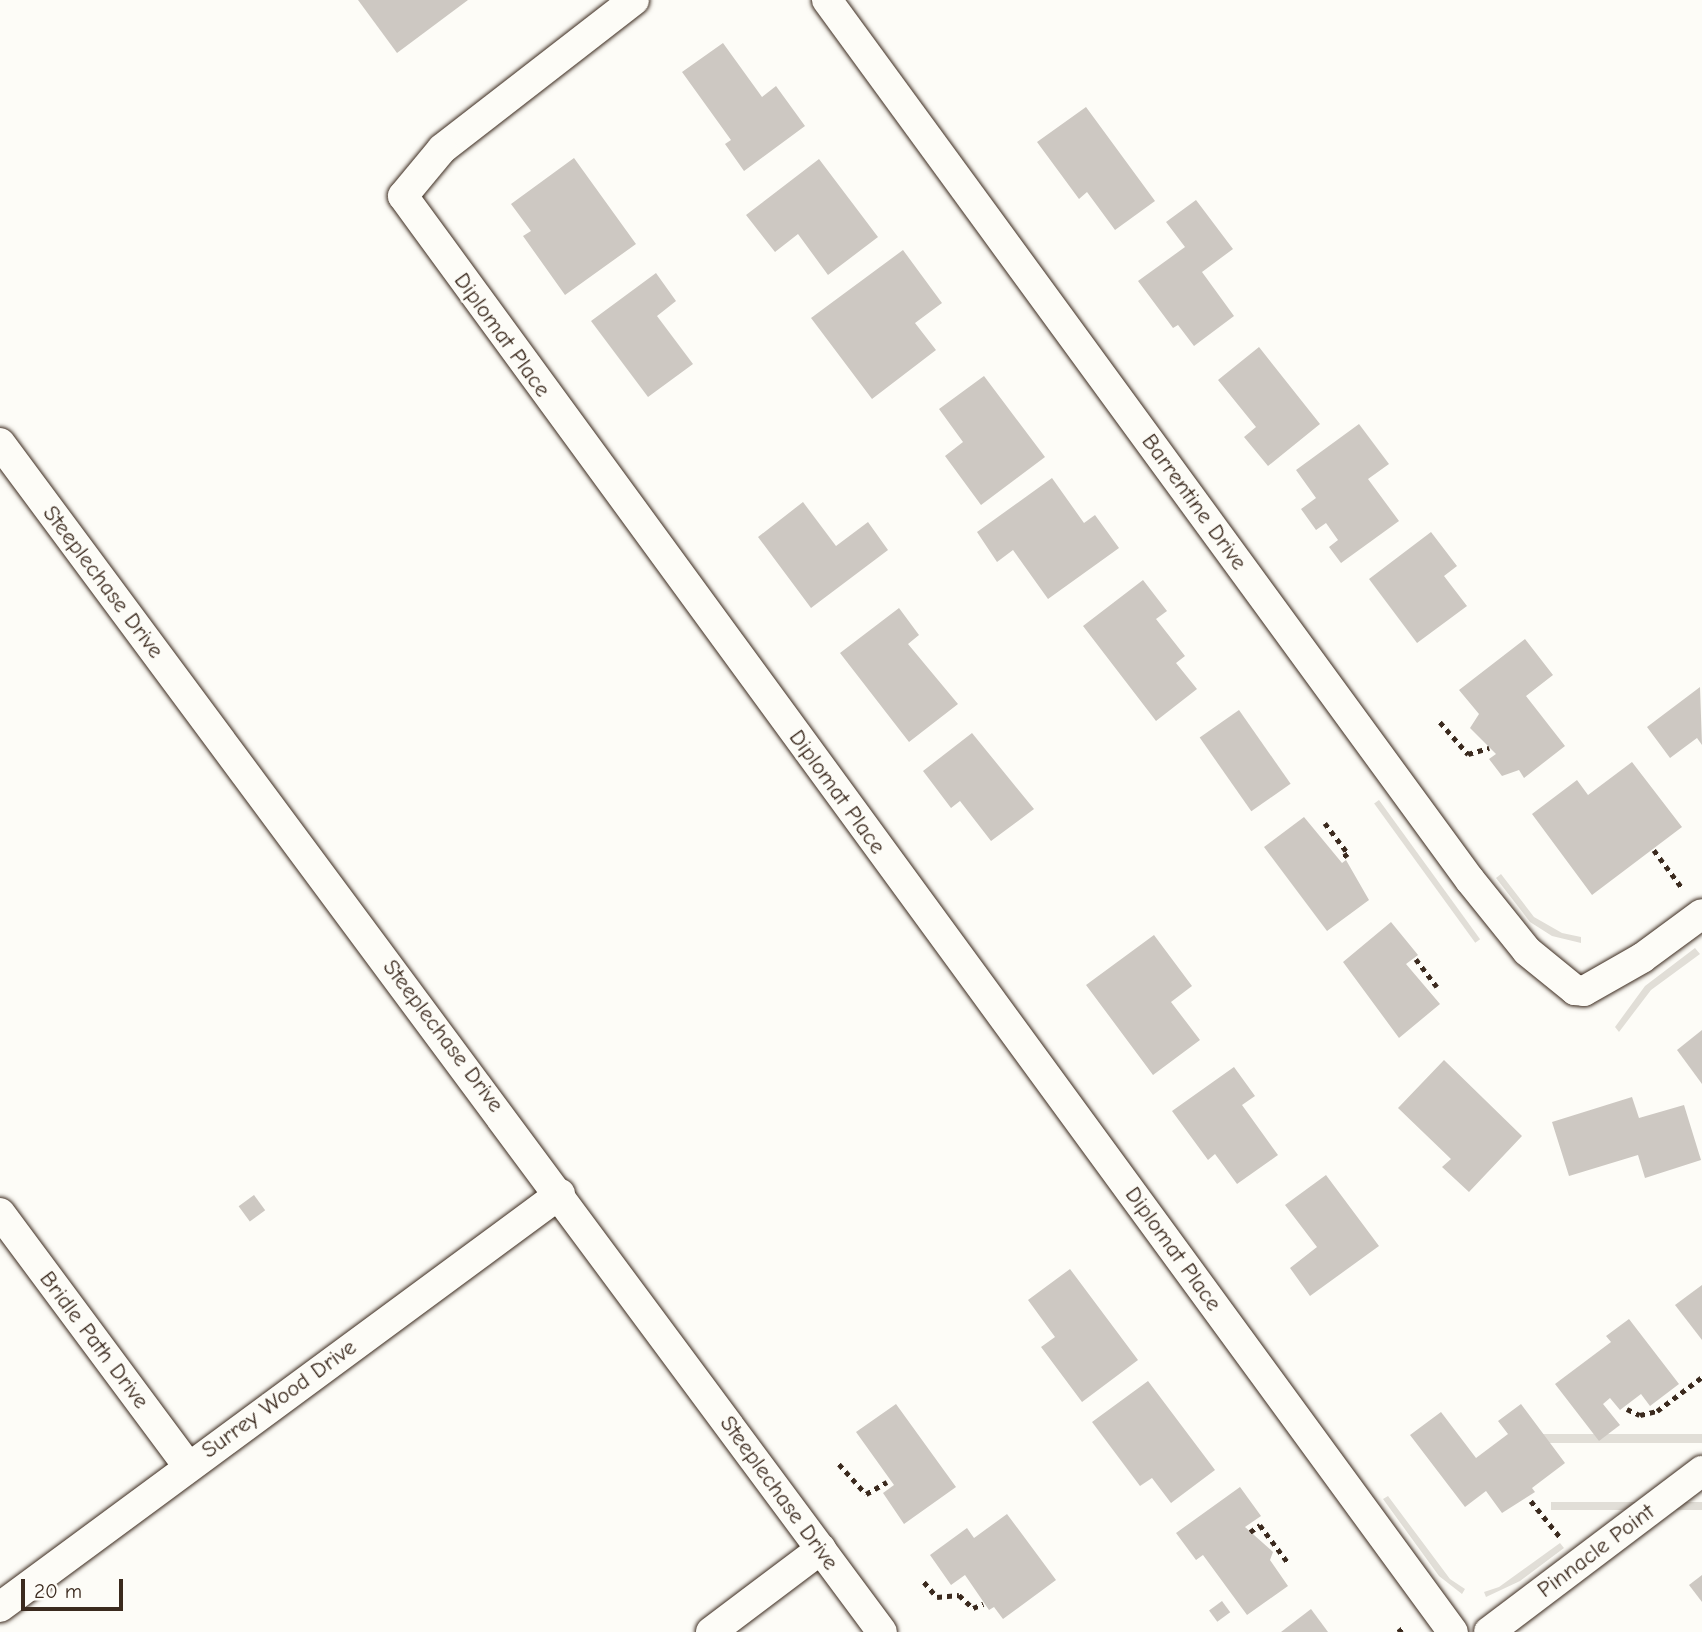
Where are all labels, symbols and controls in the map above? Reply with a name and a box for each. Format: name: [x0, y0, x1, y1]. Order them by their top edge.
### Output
street label: Diplomat Place: [448, 268, 556, 402]
street label: Barrentine Drive: [1135, 429, 1253, 575]
street label: Steeplechase Drive: [37, 500, 169, 664]
street label: Diplomat Place: [783, 725, 891, 859]
street label: Steeplechase Drive: [377, 954, 509, 1118]
street label: Diplomat Place: [1119, 1182, 1227, 1316]
street label: Bridle Path Drive: [33, 1266, 155, 1414]
street label: Surrey Wood Drive: [196, 1334, 362, 1464]
street label: Steeplechase Drive: [714, 1410, 844, 1576]
street label: Pinnacle Point: [1532, 1498, 1660, 1604]
scale bar: [24, 1566, 126, 1610]
text: 20 m: [34, 1579, 82, 1603]

